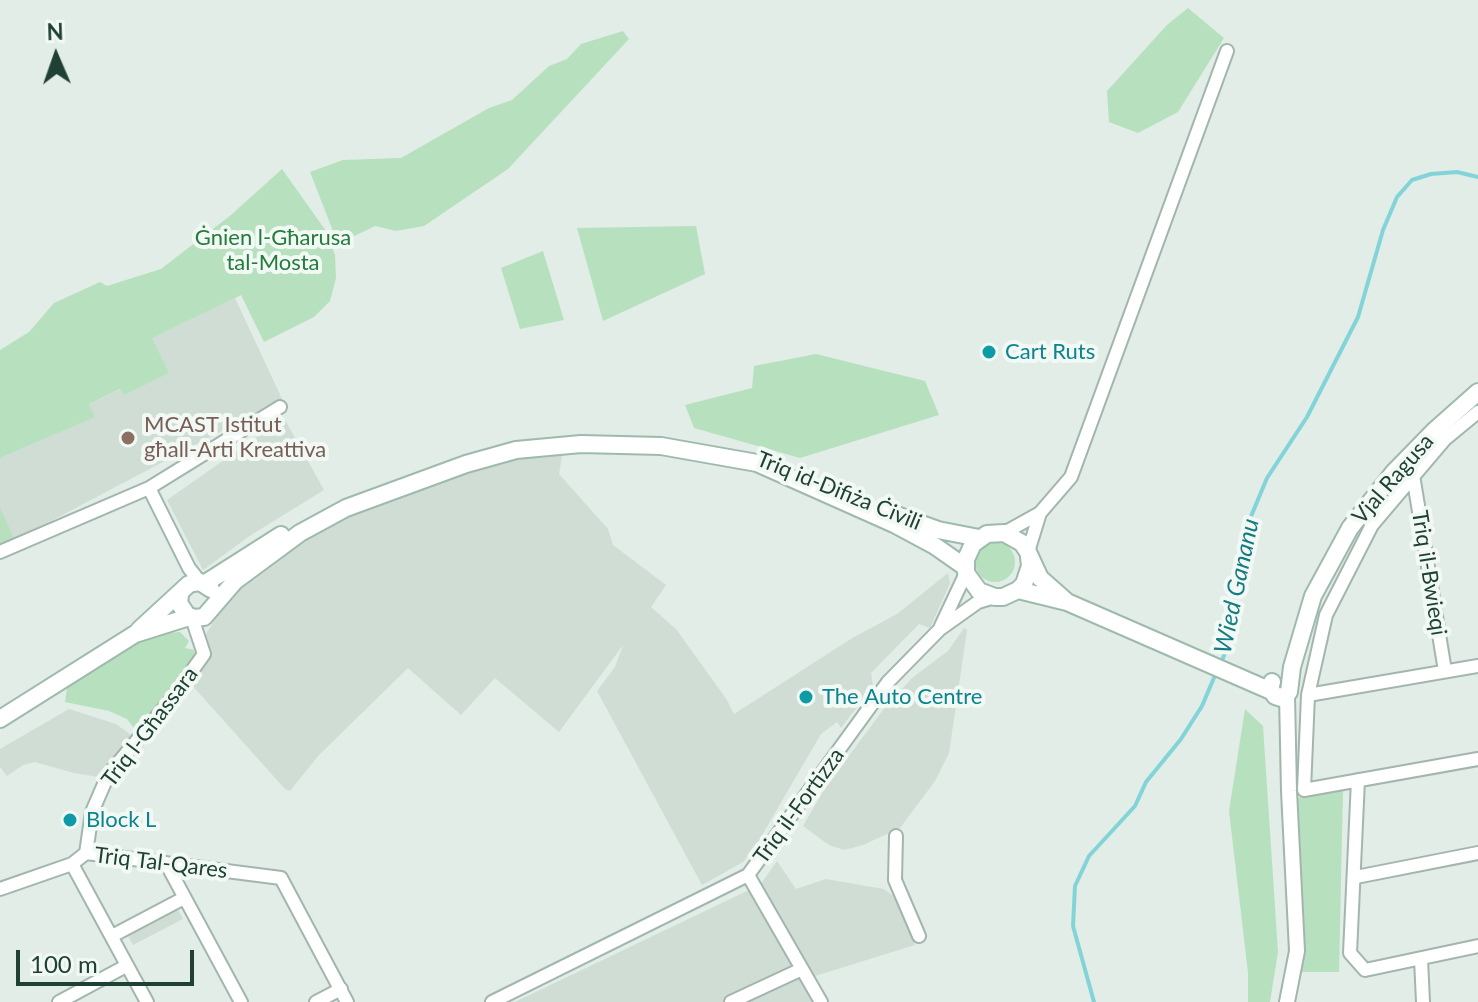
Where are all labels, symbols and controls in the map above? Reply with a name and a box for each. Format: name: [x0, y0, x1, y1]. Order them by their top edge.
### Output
north arrow: [16, 16, 96, 96]
text: N: [46, 18, 64, 45]
park label: Ġnien l-Għarusa tal-Mosta: [195, 225, 351, 276]
place label: Cart Ruts: [1005, 339, 1095, 365]
marker: Cart Ruts: [980, 343, 998, 361]
place label: MCAST Istitut għall-Arti Kreattiva: [144, 412, 326, 464]
marker: MCAST Istitut għall-Arti Kreattiva: [119, 429, 137, 447]
street label: Vjal Ragusa: [1347, 429, 1439, 529]
street label: Triq id-Difiża Ċivili: [753, 446, 925, 536]
street label: Triq il-Bwieqi: [1406, 509, 1452, 637]
water label: Wied Gananu: [1209, 516, 1265, 656]
street label: Triq l-Għassara: [96, 662, 204, 792]
place label: The Auto Centre: [822, 684, 982, 710]
marker: The Auto Centre: [797, 688, 815, 706]
street label: Triq il-Fortizza: [748, 743, 850, 869]
place label: Block L: [86, 807, 156, 833]
marker: Block L: [61, 811, 79, 829]
street label: Triq Tal-Qares: [93, 842, 229, 884]
scale bar: [20, 934, 198, 984]
text: 100 m: [30, 949, 98, 978]

